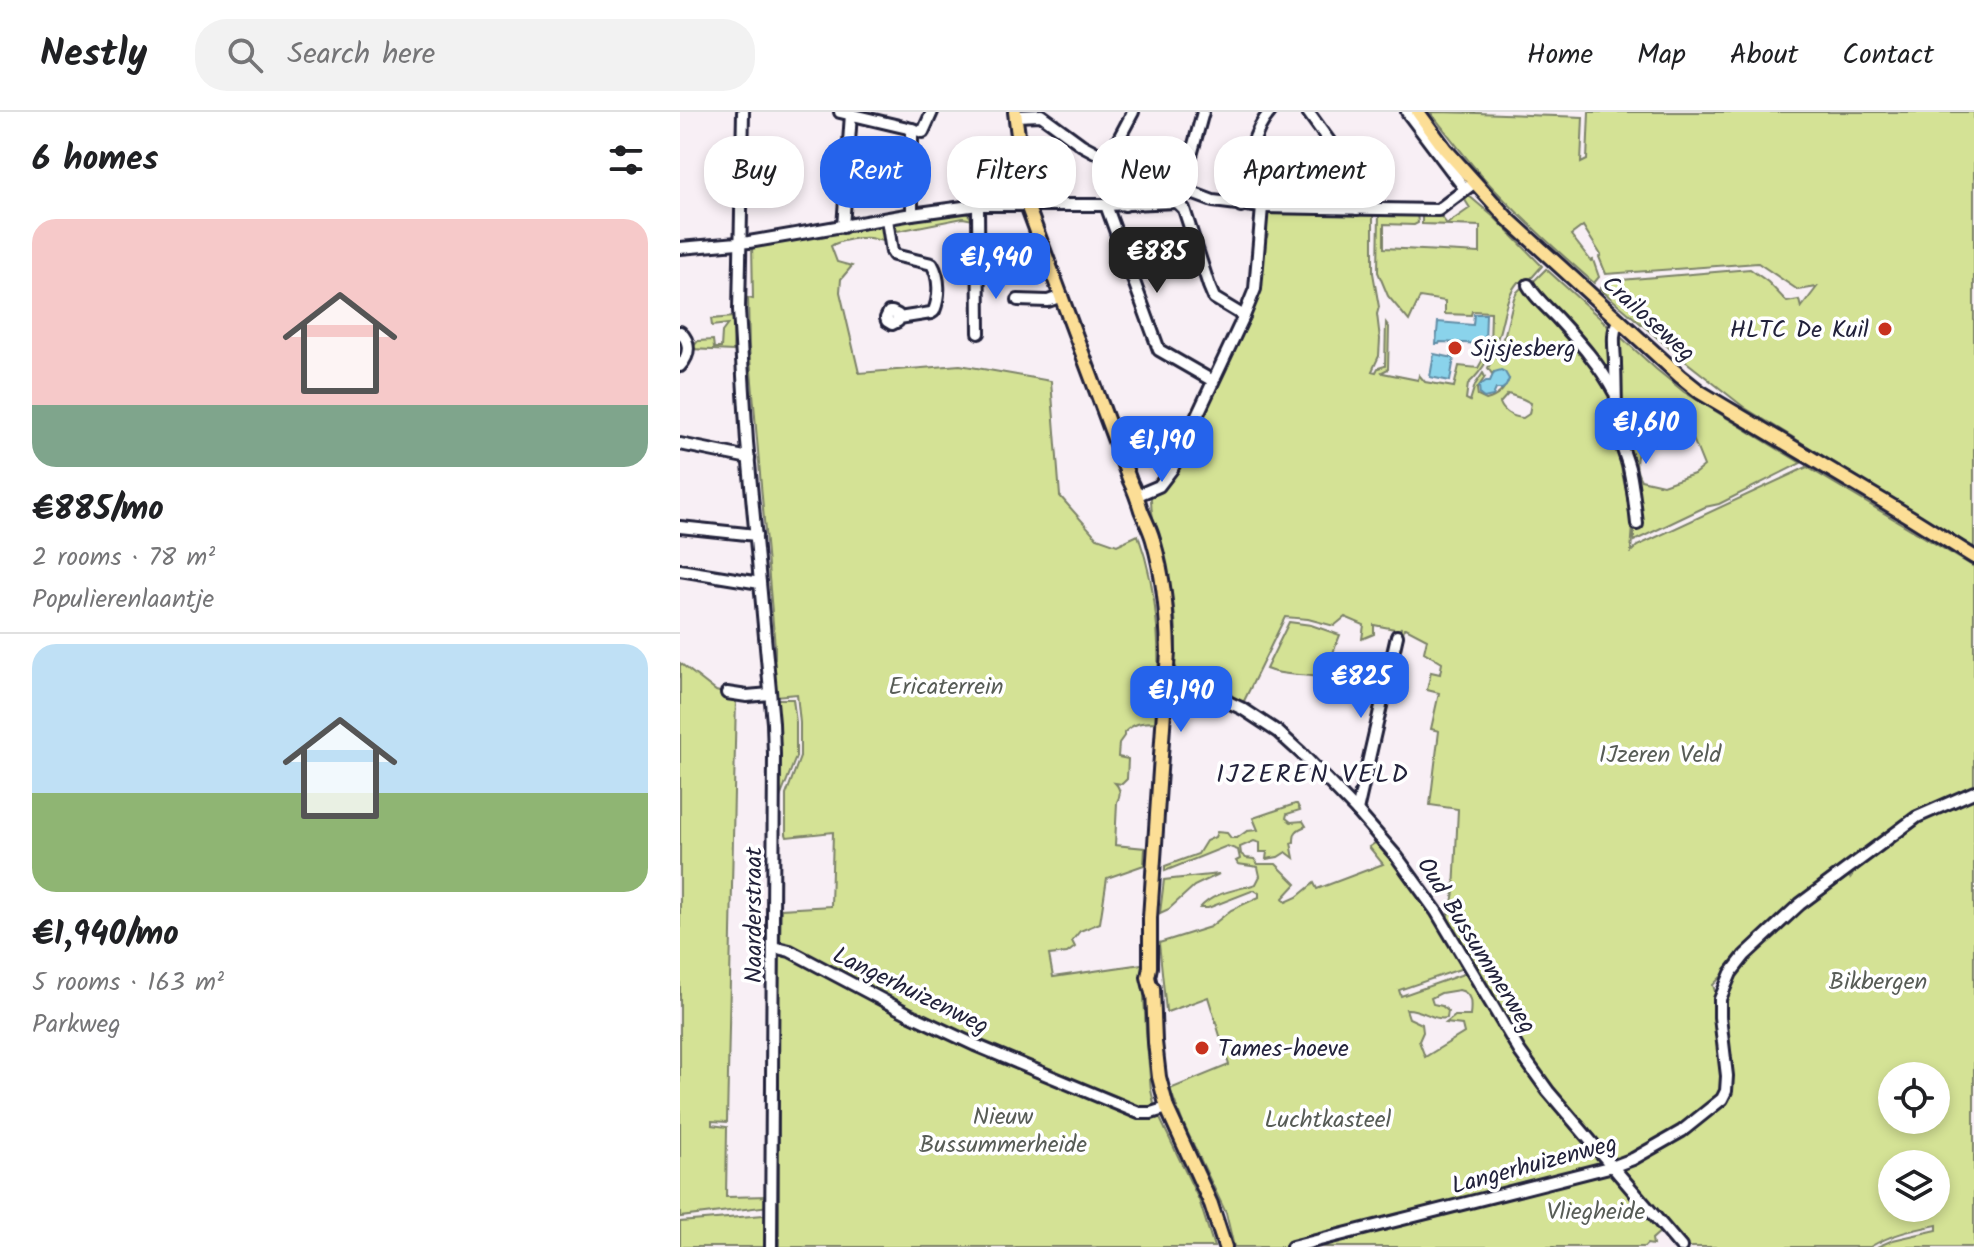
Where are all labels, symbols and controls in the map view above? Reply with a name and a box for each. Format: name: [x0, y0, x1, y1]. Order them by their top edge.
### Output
search box: [195, 19, 755, 91]
text: Nestly: [40, 25, 147, 85]
text: Search here: [287, 31, 435, 79]
icon: search: [223, 33, 267, 77]
text: Home: [1527, 33, 1593, 78]
text: Map: [1637, 33, 1686, 78]
text: About: [1730, 33, 1798, 78]
text: Contact: [1842, 33, 1934, 78]
text: 6 homes: [32, 133, 158, 187]
chip: Buy: [704, 136, 804, 208]
chip: Rent: [820, 136, 931, 208]
chip: Filters: [947, 136, 1076, 208]
chip: New: [1092, 136, 1198, 208]
chip: Apartment: [1214, 136, 1395, 208]
icon: filters: [604, 138, 648, 182]
pin: €885: [1110, 227, 1204, 295]
text: €885: [1127, 232, 1187, 274]
pin: €1,940: [931, 233, 1061, 301]
text: €1,940: [960, 238, 1032, 280]
street label: Crailoseweg: [1592, 266, 1704, 372]
icon: home: [268, 271, 412, 415]
place label: HLTC De Kuil: [1730, 311, 1869, 350]
marker: HLTC De Kuil: [1876, 320, 1894, 338]
place label: Sijsjesberg: [1471, 330, 1576, 369]
marker: Sijsjesberg: [1446, 339, 1464, 357]
pin: €1,610: [1581, 398, 1711, 466]
text: €1,610: [1613, 403, 1679, 445]
pin: €1,190: [1097, 416, 1227, 484]
text: €1,190: [1129, 421, 1195, 463]
text: €885/mo: [32, 483, 164, 537]
text: 2 rooms · 78 m²: [32, 537, 215, 579]
text: Populierenlaantje: [32, 579, 214, 621]
pin: €825: [1314, 652, 1408, 720]
text: €825: [1331, 657, 1391, 699]
pin: €1,190: [1116, 666, 1246, 734]
park label: Ericaterrein: [889, 668, 1003, 707]
text: €1,190: [1148, 671, 1214, 713]
icon: home: [268, 696, 412, 840]
park label: IJzeren Veld: [1599, 736, 1722, 775]
district label: IJZEREN VELD: [1216, 754, 1410, 796]
street label: Naarderstraat: [735, 846, 774, 983]
street label: Oud Bussummerweg: [1406, 850, 1546, 1042]
text: €1,940/mo: [32, 908, 179, 962]
street label: Langerhuizenweg: [825, 937, 995, 1046]
text: 5 rooms · 163 m²: [32, 962, 224, 1004]
park label: Bikbergen: [1829, 963, 1927, 1002]
text: Parkweg: [32, 1004, 121, 1046]
place label: Tames-hoeve: [1218, 1030, 1349, 1069]
marker: Tames-hoeve: [1193, 1039, 1211, 1057]
map controls: [1878, 1062, 1950, 1222]
button: locate: [1878, 1062, 1950, 1134]
park label: Nieuw Bussummerheide: [919, 1098, 1087, 1165]
park label: Luchtkasteel: [1265, 1101, 1392, 1140]
street label: Langerhuizenweg: [1447, 1125, 1622, 1206]
button: layers: [1878, 1150, 1950, 1222]
park label: Vliegheide: [1547, 1193, 1646, 1232]

